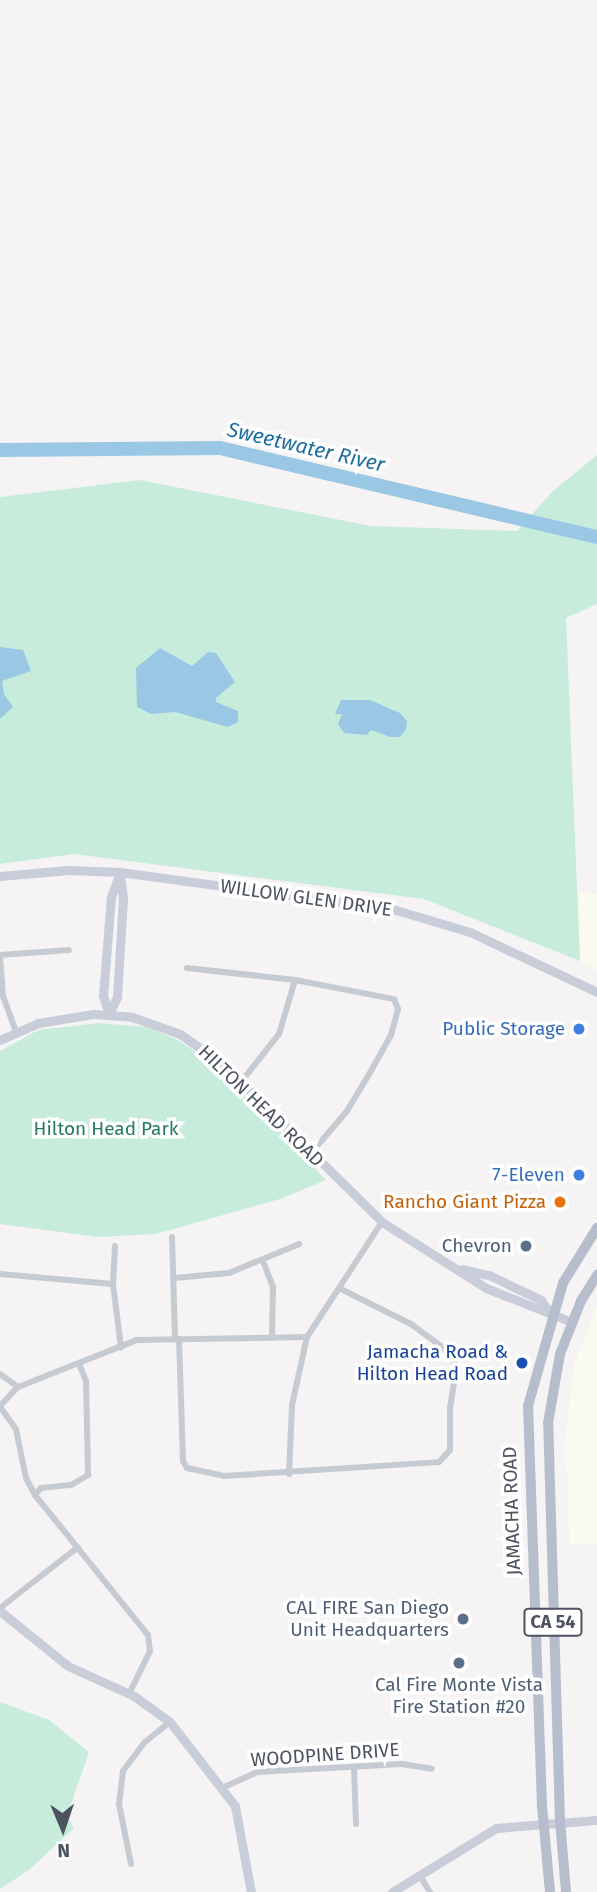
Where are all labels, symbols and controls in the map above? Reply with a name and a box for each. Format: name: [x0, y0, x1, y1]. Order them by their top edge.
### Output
water label: Sweetwater River: [225, 417, 387, 477]
street label: WILLOW GLEN DRIVE: [219, 875, 393, 921]
place label: Public Storage: [442, 1018, 565, 1040]
marker: Public Storage: [571, 1021, 587, 1037]
street label: HILTON HEAD ROAD: [194, 1040, 328, 1172]
park label: Hilton Head Park: [34, 1118, 178, 1140]
place label: 7-Eleven: [492, 1164, 565, 1186]
marker: 7-Eleven: [571, 1167, 587, 1183]
place label: Rancho Giant Pizza: [383, 1191, 546, 1213]
marker: Rancho Giant Pizza: [552, 1194, 568, 1210]
place label: Chevron: [442, 1235, 512, 1257]
marker: Chevron: [518, 1238, 534, 1254]
place label: Jamacha Road & Hilton Head Road: [357, 1341, 508, 1385]
marker: Jamacha Road & Hilton Head Road: [514, 1355, 530, 1371]
street label: JAMACHA ROAD: [498, 1446, 526, 1576]
place label: CAL FIRE San Diego Unit Headquarters: [286, 1597, 449, 1641]
road number: CA 54: [523, 1608, 583, 1637]
marker: CAL FIRE San Diego Unit Headquarters: [455, 1611, 471, 1627]
marker: Cal Fire Monte Vista Fire Station #20: [451, 1655, 467, 1671]
place label: Cal Fire Monte Vista Fire Station #20: [375, 1674, 543, 1718]
street label: WOODPINE DRIVE: [250, 1738, 400, 1772]
north arrow: [28, 1794, 98, 1864]
text: N: [57, 1839, 70, 1862]

